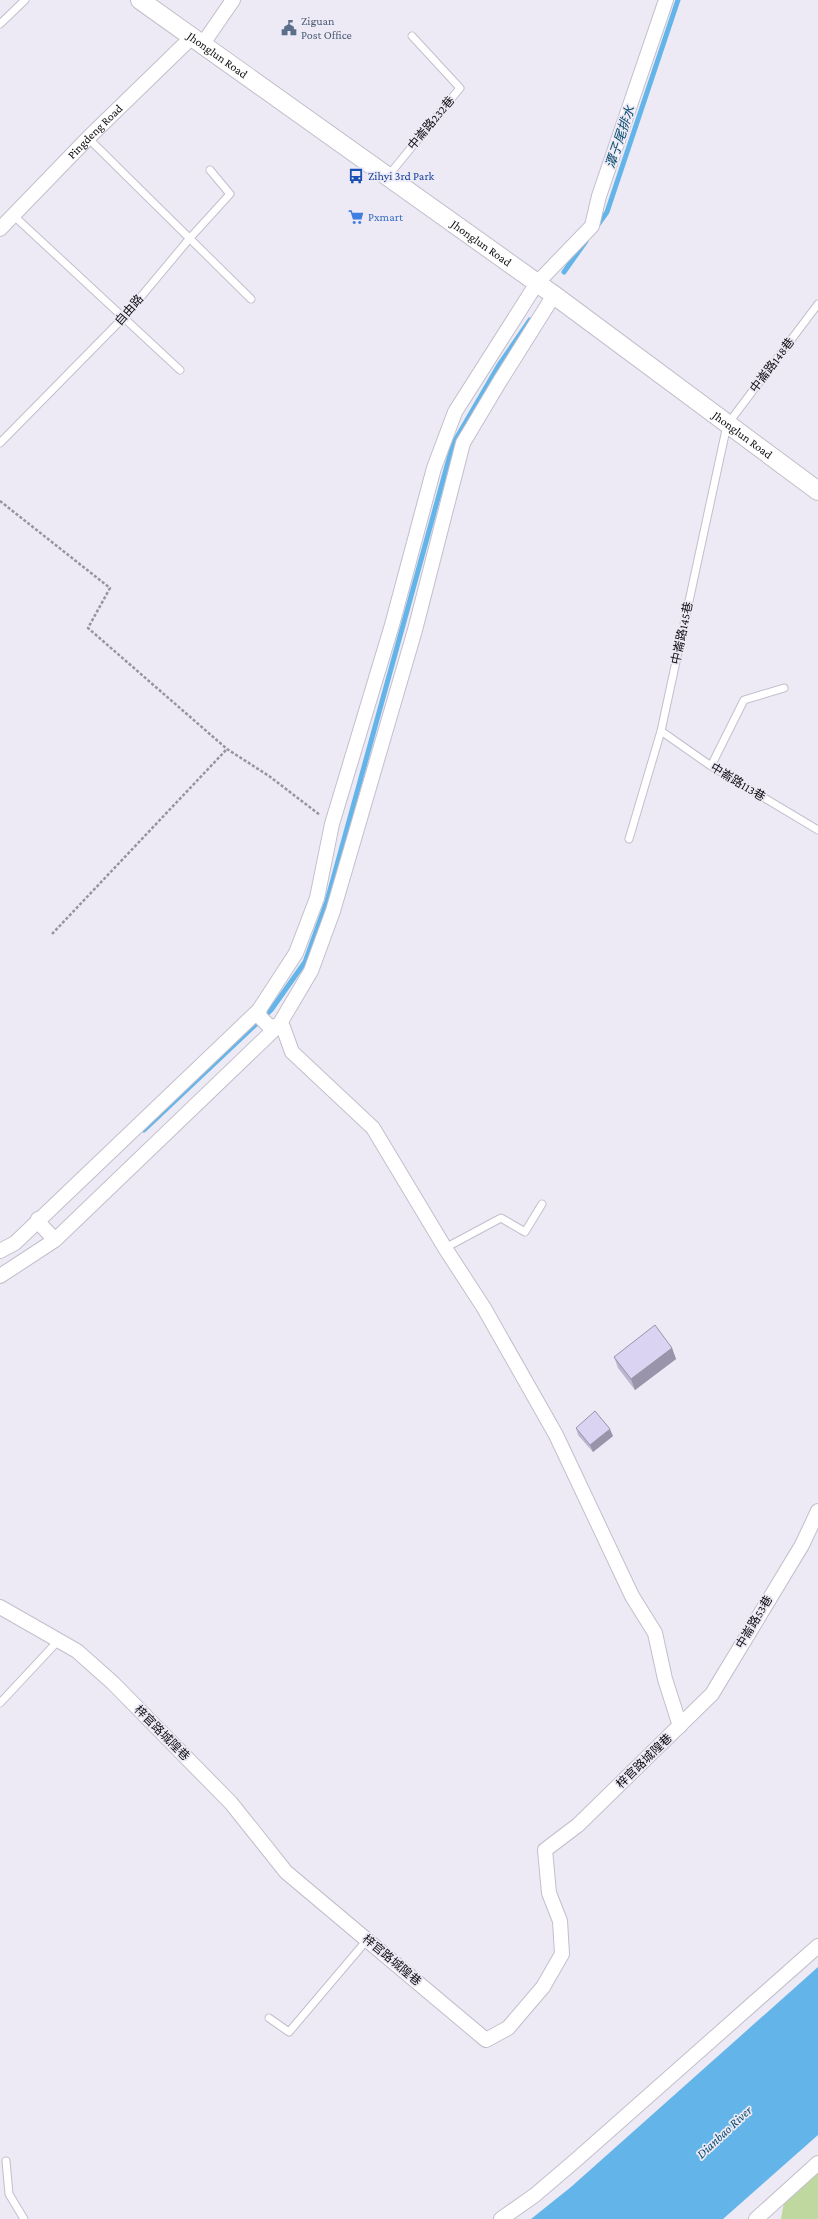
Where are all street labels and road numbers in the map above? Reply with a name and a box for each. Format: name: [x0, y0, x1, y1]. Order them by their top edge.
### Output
street label: Jhonglun Road: [184, 28, 251, 82]
street label: 中崙路232巷: [405, 94, 457, 152]
street label: Pingdeng Road: [65, 101, 126, 162]
street label: Jhonglun Road: [447, 216, 515, 270]
street label: 自由路: [112, 292, 146, 328]
street label: 中崙路148巷: [747, 335, 797, 395]
street label: Jhonglun Road: [709, 408, 776, 462]
street label: 中崙路145巷: [669, 600, 695, 666]
street label: 中崙路113巷: [708, 760, 768, 804]
street label: 中崙路53巷: [733, 1593, 775, 1651]
street label: 梓官路城隍巷: [132, 1703, 192, 1763]
street label: 梓官路城隍巷: [613, 1731, 675, 1791]
street label: 梓官路城隍巷: [360, 1931, 424, 1989]

